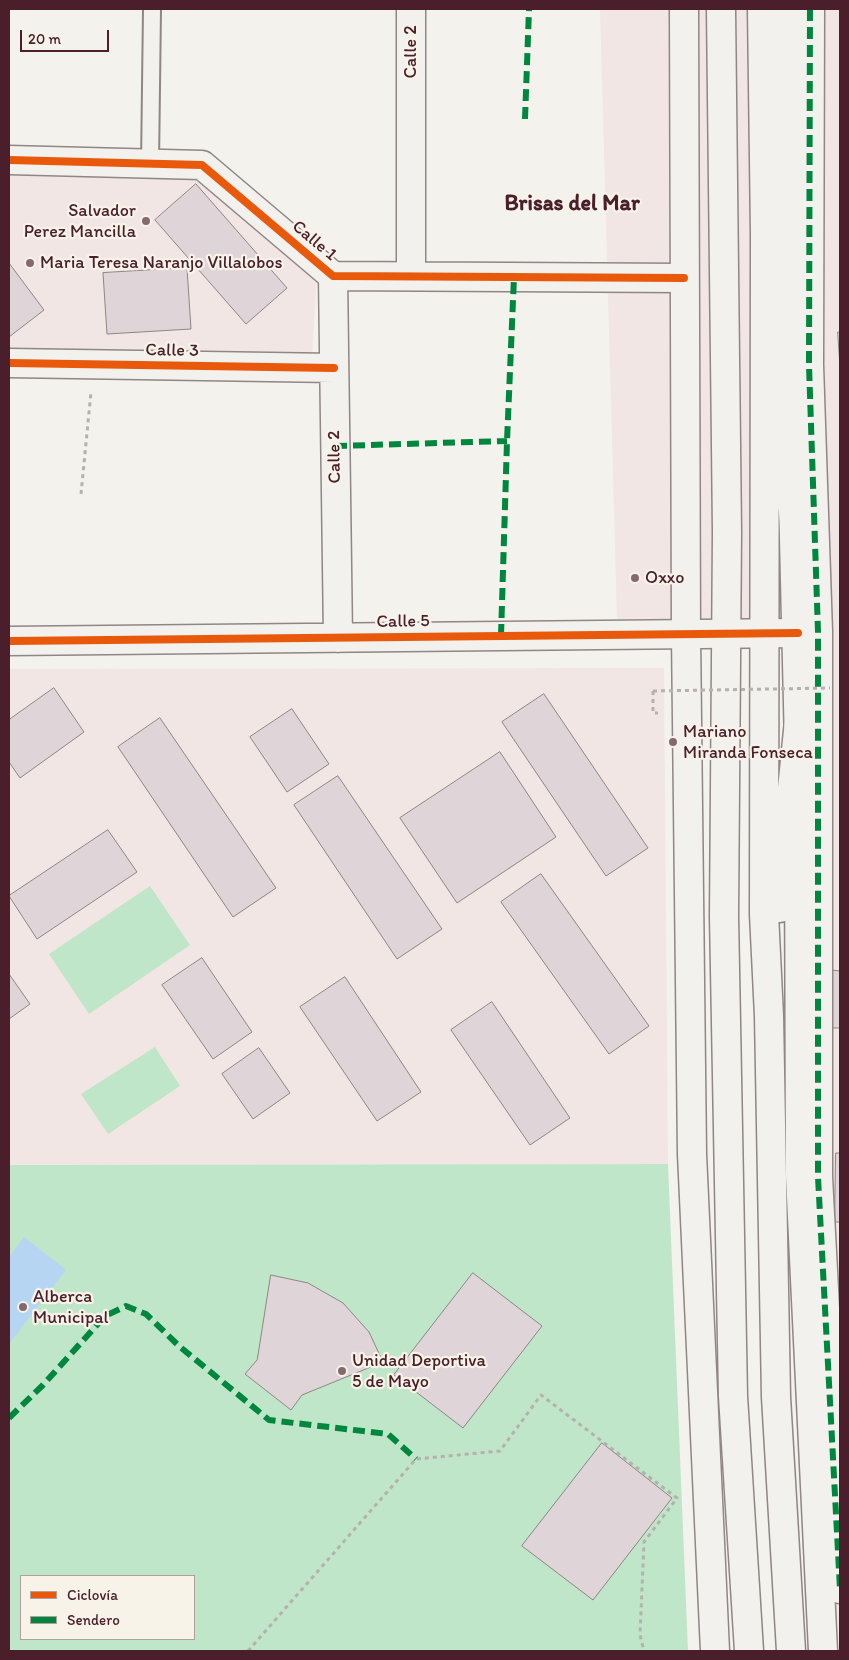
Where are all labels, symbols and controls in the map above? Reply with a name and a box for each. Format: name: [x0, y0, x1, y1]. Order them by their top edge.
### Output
scale bar: [22, 20, 111, 52]
street label: Calle 2: [400, 25, 422, 79]
text: 20 m: [28, 30, 61, 48]
district label: Brisas del Mar: [504, 191, 640, 217]
place label: Salvador Perez Mancilla: [24, 200, 136, 242]
marker: Salvador Perez Mancilla: [140, 215, 152, 227]
street label: Calle 1: [287, 216, 341, 266]
place label: Maria Teresa Naranjo Villalobos: [40, 252, 283, 274]
marker: Maria Teresa Naranjo Villalobos: [24, 257, 36, 269]
street label: Calle 3: [145, 340, 199, 362]
street label: Calle 2: [324, 430, 346, 484]
place label: Oxxo: [645, 567, 685, 589]
marker: Oxxo: [629, 572, 641, 584]
street label: Calle 5: [376, 611, 430, 633]
place label: Mariano Miranda Fonseca: [683, 721, 813, 764]
marker: Mariano Miranda Fonseca: [667, 736, 679, 748]
place label: Alberca Municipal: [33, 1286, 109, 1328]
marker: Alberca Municipal: [17, 1301, 29, 1313]
place label: Unidad Deportiva 5 de Mayo: [352, 1350, 486, 1392]
marker: Unidad Deportiva 5 de Mayo: [336, 1365, 348, 1377]
legend: [20, 1575, 195, 1640]
text: Ciclovía: [67, 1586, 118, 1604]
text: Sendero: [67, 1611, 120, 1629]

